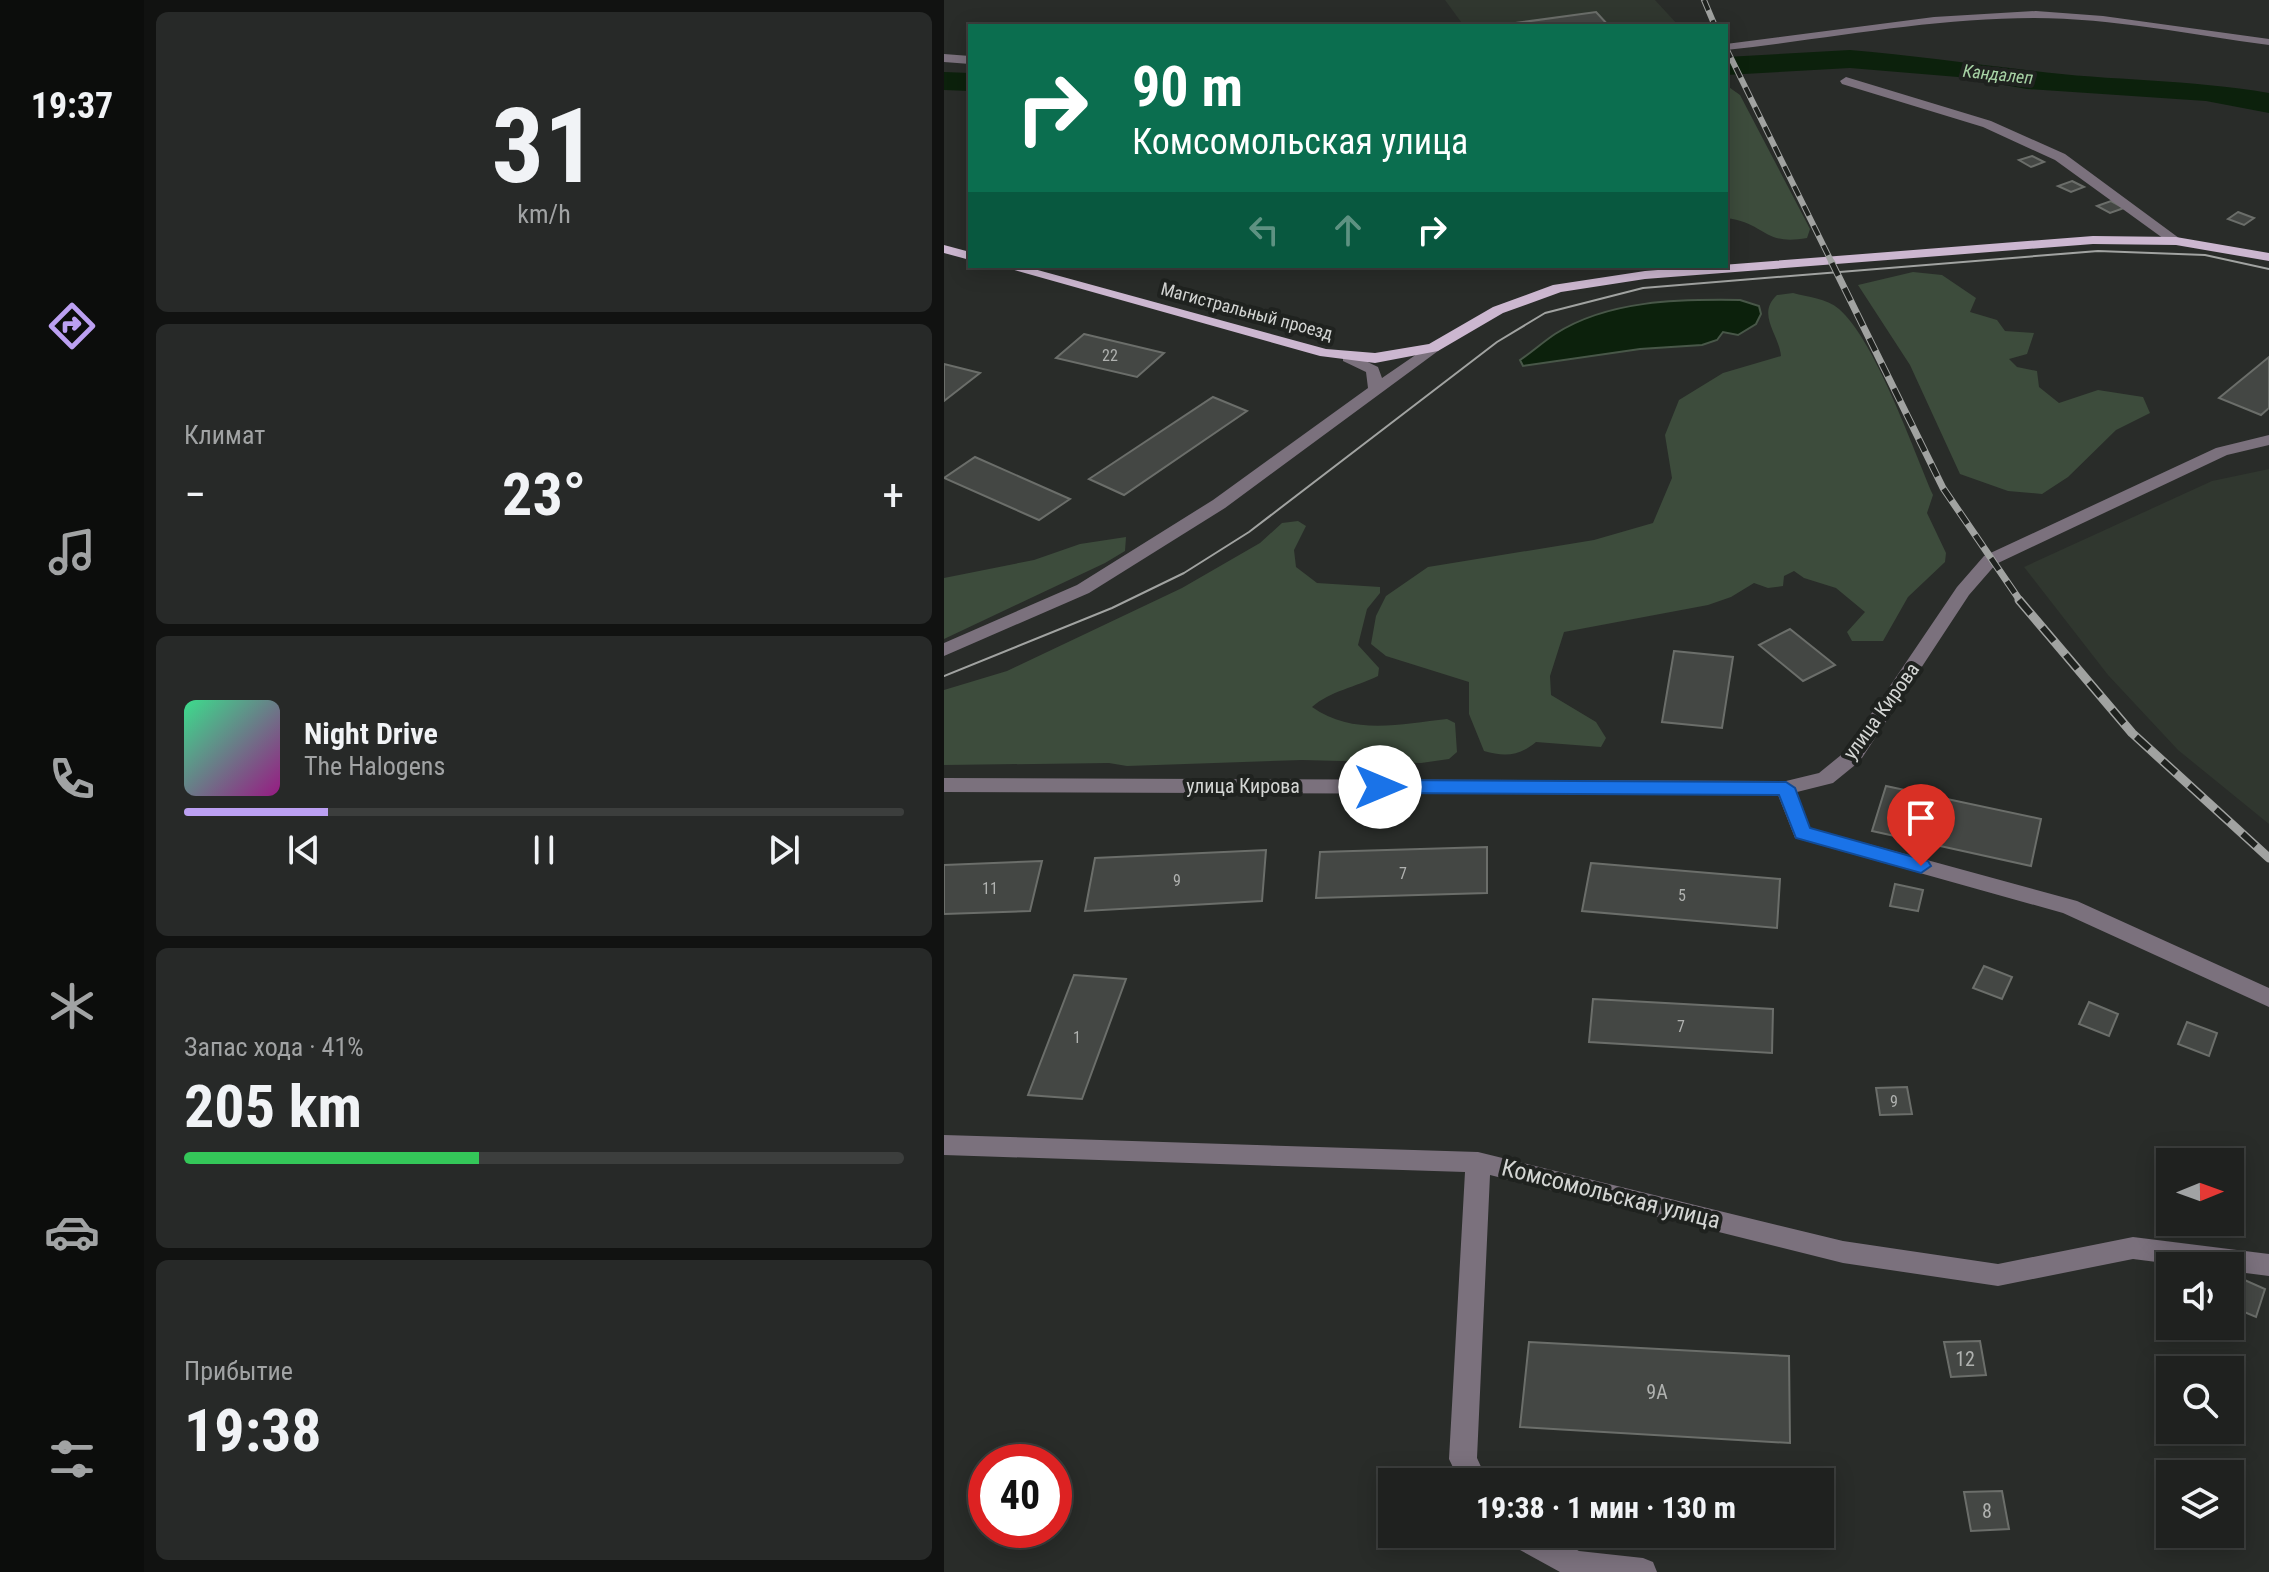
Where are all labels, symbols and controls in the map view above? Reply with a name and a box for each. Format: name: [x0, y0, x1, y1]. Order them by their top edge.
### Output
text: 90 m: [1132, 54, 1243, 120]
icon: right: [1000, 56, 1104, 160]
water label: Кандалеп: [1962, 60, 2034, 88]
text: 19:37: [31, 85, 113, 127]
text: 31: [491, 86, 597, 207]
text: Комсомольская улица: [1132, 121, 1468, 163]
text: km/h: [517, 199, 571, 229]
icon: left: [1242, 208, 1286, 252]
icon: ahead: [1326, 208, 1370, 252]
icon: right: [1410, 208, 1454, 252]
street label: Магистральный проезд: [1159, 278, 1336, 344]
icon: directions: [44, 298, 100, 354]
house number: 22: [1102, 346, 1118, 365]
text: Климат: [184, 420, 265, 450]
text: 23°: [502, 459, 586, 530]
text: −: [184, 469, 206, 521]
text: +: [882, 469, 904, 521]
icon: music: [44, 524, 100, 580]
street label: улица Кирова: [1838, 658, 1924, 764]
text: Night Drive: [304, 716, 438, 751]
position arrow: [1338, 745, 1422, 829]
icon: phone: [44, 751, 100, 807]
text: The Halogens: [304, 751, 445, 781]
street label: улица Кирова: [1186, 774, 1300, 798]
pin: [1887, 784, 1955, 866]
icon: arrive: [1899, 796, 1943, 840]
icon: previous: [282, 828, 326, 872]
icon: pause: [522, 828, 566, 872]
icon: next: [762, 828, 806, 872]
house number: 7: [1399, 864, 1407, 883]
house number: 9: [1173, 871, 1181, 890]
house number: 11: [982, 879, 998, 898]
house number: 5: [1678, 886, 1686, 905]
icon: climate: [44, 978, 100, 1034]
house number: 7: [1677, 1017, 1685, 1036]
house number: 1: [1073, 1028, 1081, 1047]
text: Запас хода · 41%: [184, 1032, 364, 1062]
text: 205 km: [184, 1071, 362, 1142]
house number: 9: [1890, 1092, 1898, 1111]
north arrow: [2156, 1148, 2244, 1236]
map controls: [2156, 1148, 2244, 1548]
street label: Комсомольская улица: [1499, 1153, 1723, 1235]
icon: car: [44, 1204, 100, 1260]
button: sound: [2156, 1252, 2244, 1340]
house number: 12: [1955, 1347, 1975, 1371]
text: Прибытие: [184, 1356, 293, 1386]
button: search: [2156, 1356, 2244, 1444]
house number: 9А: [1646, 1380, 1668, 1404]
text: 19:38: [184, 1395, 322, 1466]
icon: filters: [44, 1431, 100, 1487]
speed limit sign: 40: [968, 1444, 1072, 1548]
button: layers: [2156, 1460, 2244, 1548]
text: 19:38 · 1 мин · 130 m: [1476, 1490, 1736, 1525]
house number: 8: [1982, 1499, 1992, 1523]

